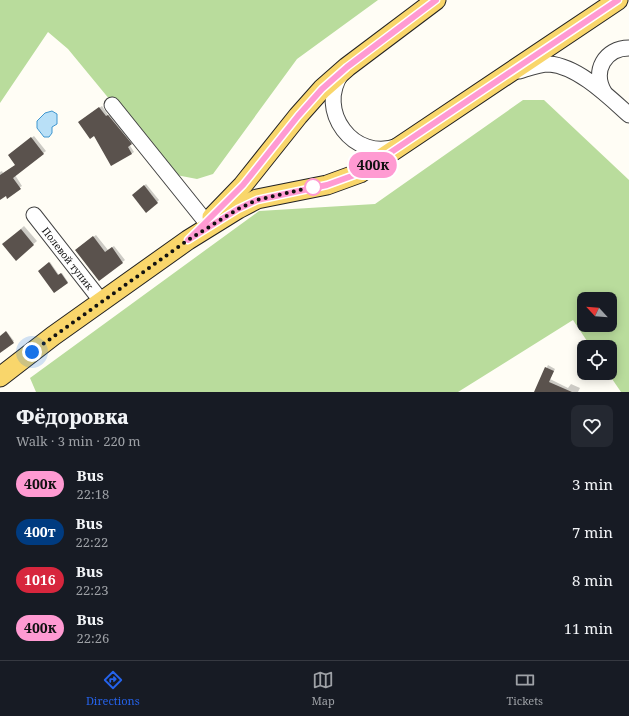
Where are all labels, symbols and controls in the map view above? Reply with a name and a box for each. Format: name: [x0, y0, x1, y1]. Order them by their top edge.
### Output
line badge: 400к: [345, 152, 401, 178]
text: 400к: [357, 155, 389, 174]
unlabelled marker: [304, 178, 322, 196]
street label: Полевой тупик: [39, 224, 97, 293]
north arrow: [577, 292, 617, 332]
map controls: [577, 292, 617, 380]
button: locate: [577, 340, 617, 380]
your location: [22, 342, 42, 362]
text: Фёдоровка: [16, 404, 129, 430]
button: heart: [571, 405, 613, 447]
text: Walk · 3 min · 220 m: [16, 432, 141, 450]
text: Bus: [76, 465, 104, 485]
text: 400к: [24, 474, 56, 493]
text: 3 min: [572, 474, 613, 494]
text: 22:18: [76, 485, 109, 503]
text: Bus: [76, 513, 103, 533]
text: 400т: [24, 522, 56, 541]
text: 7 min: [572, 522, 613, 542]
text: 22:22: [76, 533, 108, 551]
text: Bus: [76, 561, 103, 581]
text: 1016: [24, 570, 56, 589]
text: 8 min: [572, 570, 613, 590]
text: 22:23: [76, 581, 108, 599]
text: Bus: [76, 609, 104, 629]
text: 400к: [24, 618, 56, 637]
text: 11 min: [564, 618, 613, 638]
text: 22:26: [76, 629, 109, 647]
tab: Directions: [86, 669, 140, 708]
tab: Map: [311, 669, 335, 708]
tab: Tickets: [506, 669, 543, 708]

